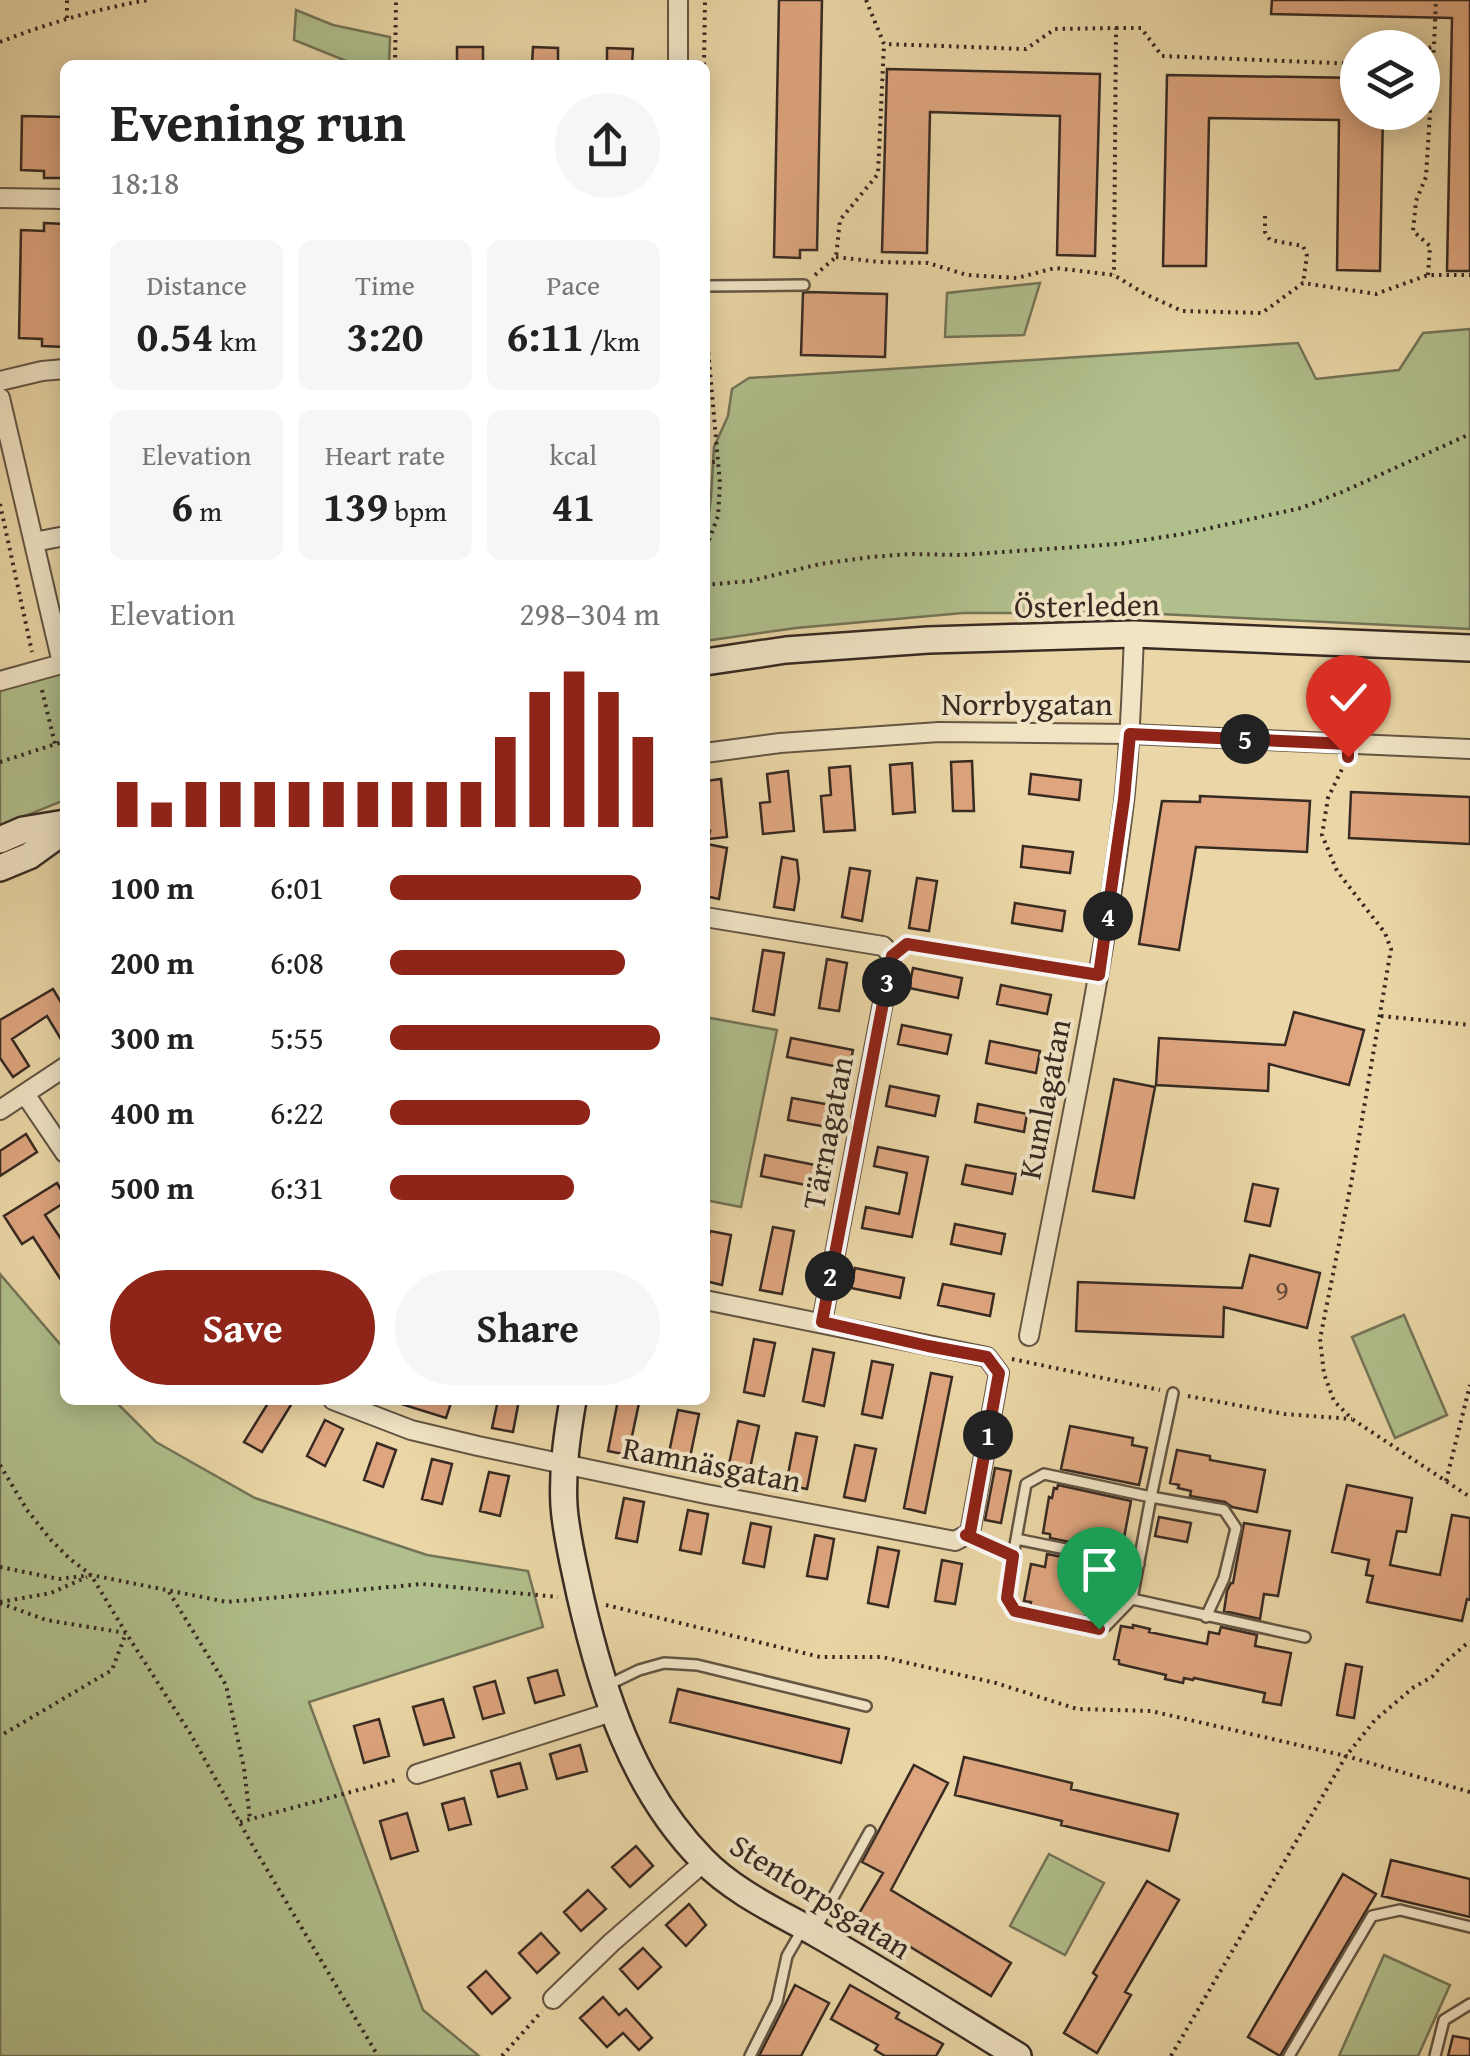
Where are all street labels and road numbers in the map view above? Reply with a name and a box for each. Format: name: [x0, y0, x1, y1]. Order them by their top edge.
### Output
street label: Österleden: [1014, 580, 1160, 630]
street label: Norrbygatan: [941, 680, 1113, 727]
street label: Kumlagatan: [1005, 1015, 1083, 1183]
street label: Tärnagatan: [789, 1053, 865, 1213]
street label: Ramnäsgatan: [619, 1424, 805, 1504]
street label: Stentorpsgatan: [721, 1821, 921, 1971]

